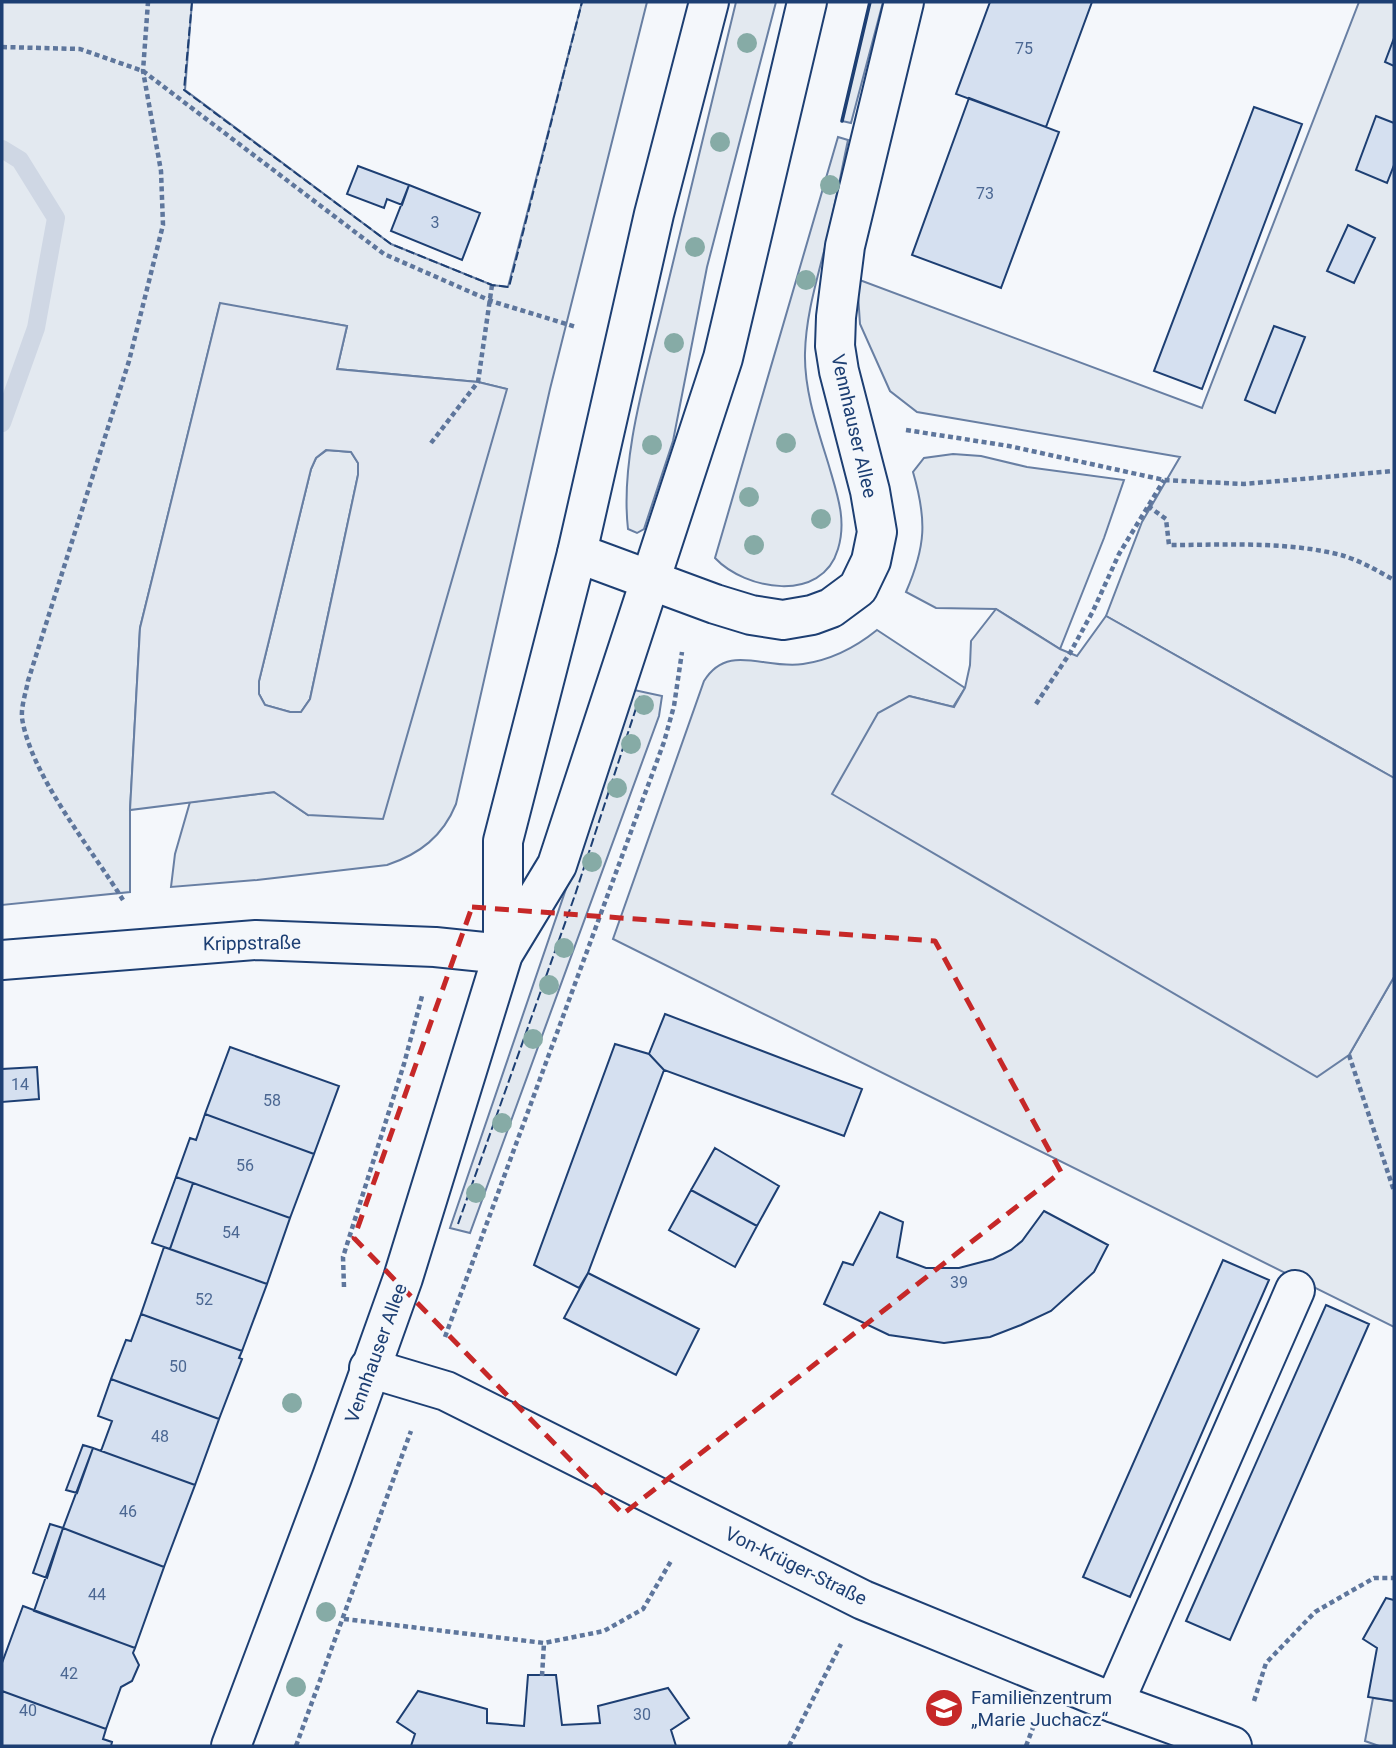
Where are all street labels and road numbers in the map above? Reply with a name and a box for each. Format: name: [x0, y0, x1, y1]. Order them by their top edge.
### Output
street label: Vennhauser Allee: [826, 352, 882, 500]
street label: Krippstraße: [203, 931, 301, 955]
street label: Vennhauser Allee: [340, 1280, 412, 1426]
street label: Von-Krüger-Straße: [721, 1522, 871, 1610]

